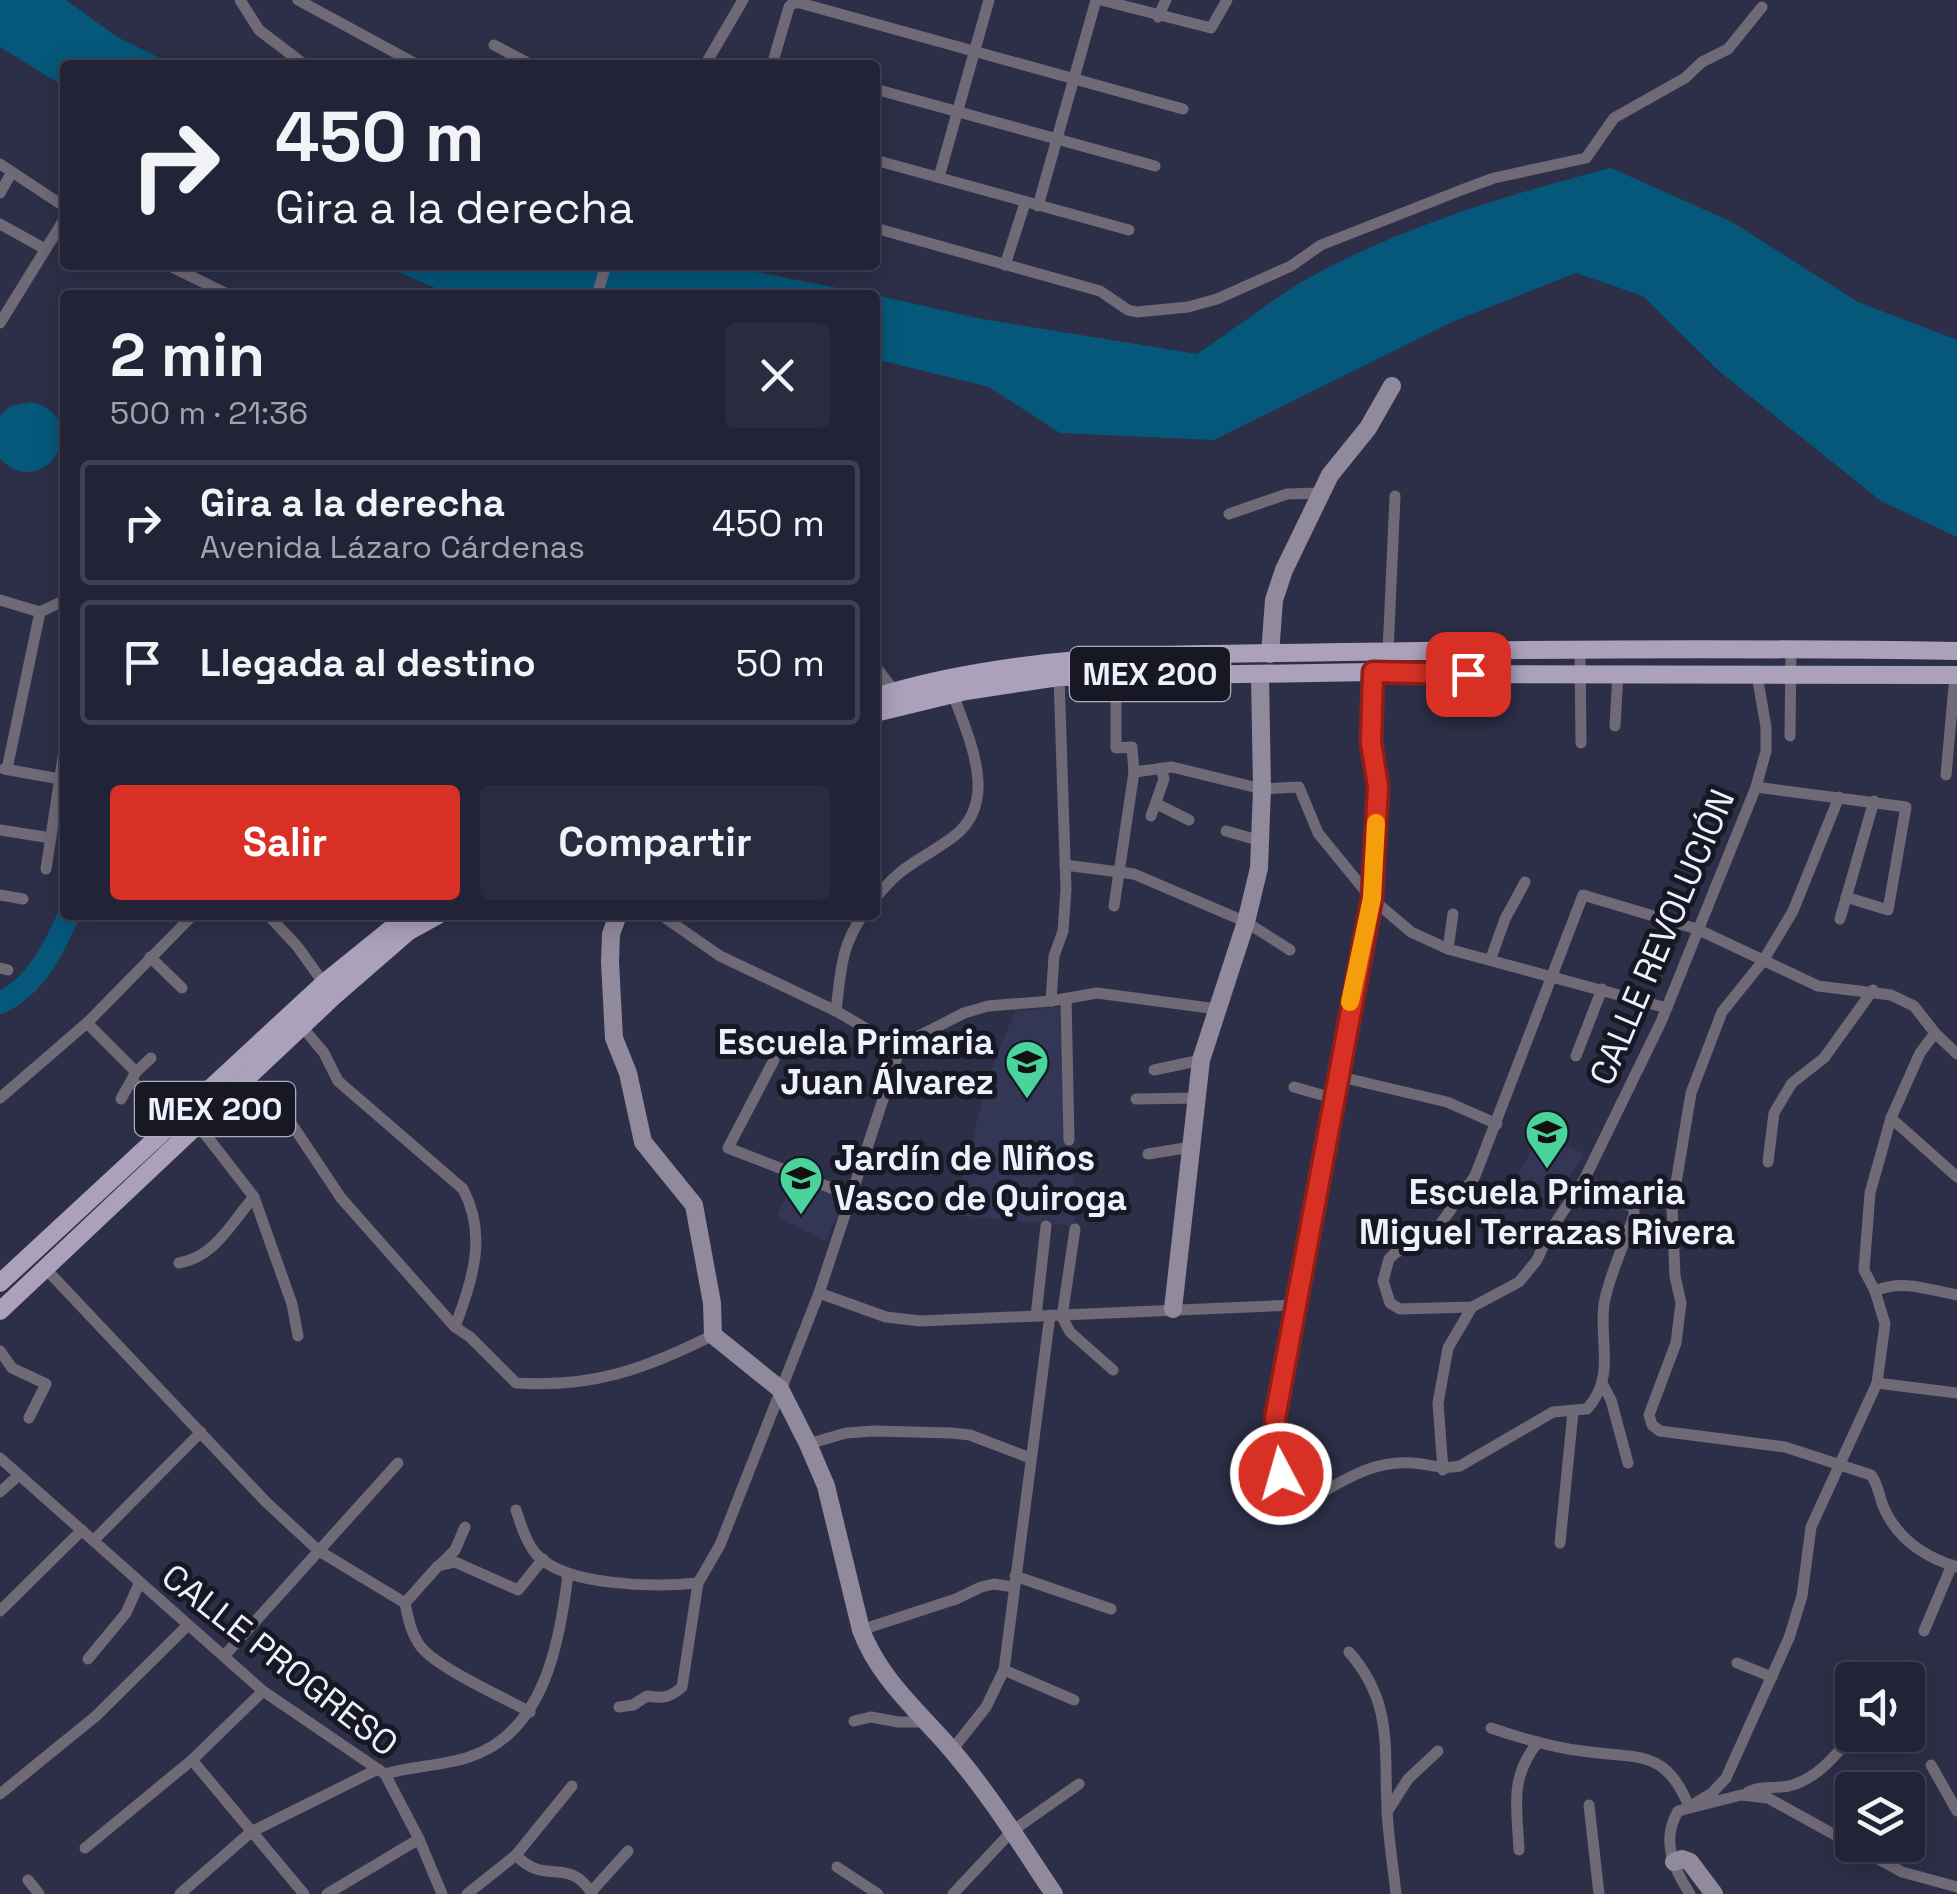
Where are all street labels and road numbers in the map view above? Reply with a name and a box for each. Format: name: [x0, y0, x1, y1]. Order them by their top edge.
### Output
road number: MEX 200: [1070, 647, 1230, 701]
street label: CALLE REVOLUCIÓN: [1580, 782, 1744, 1092]
road number: MEX 200: [135, 1082, 295, 1136]
street label: CALLE PROGRESO: [153, 1554, 407, 1766]

